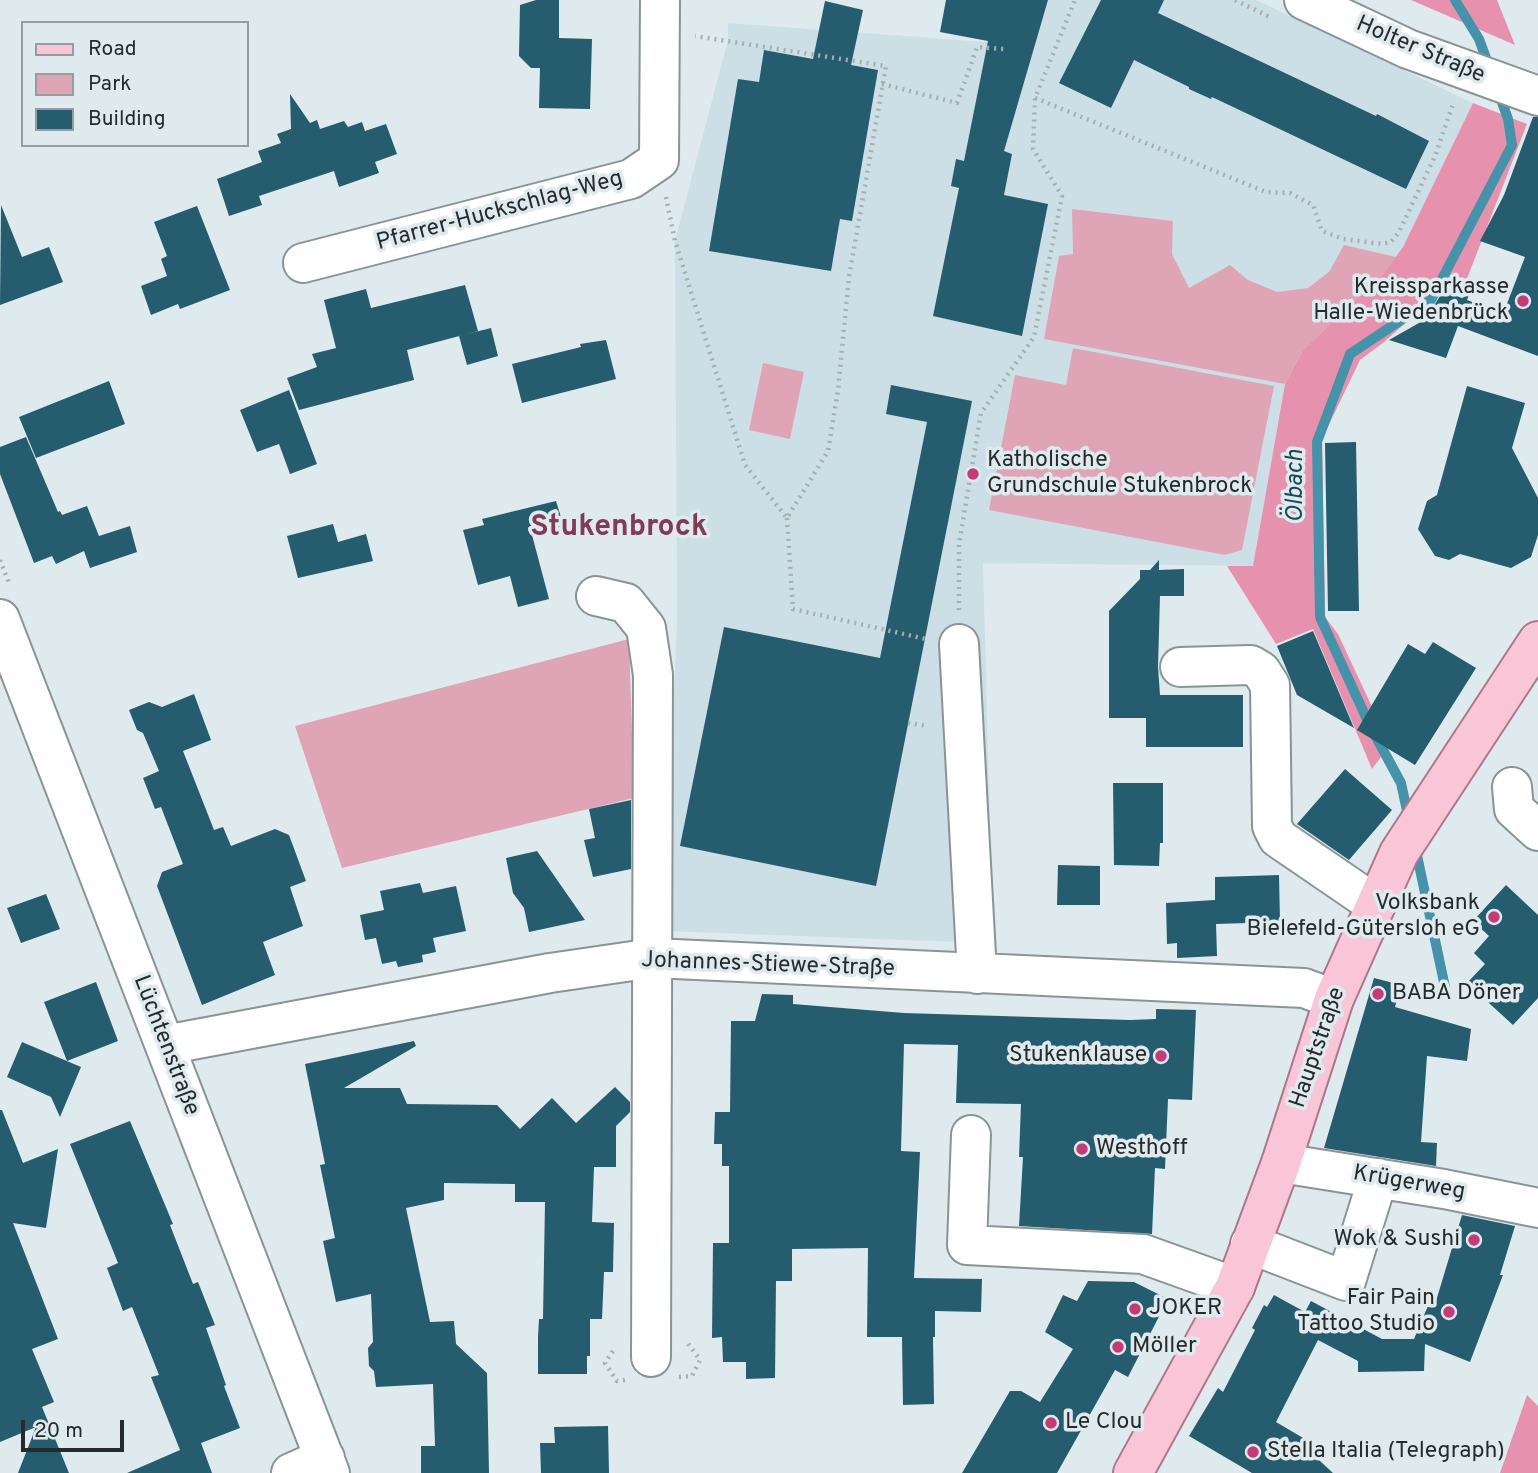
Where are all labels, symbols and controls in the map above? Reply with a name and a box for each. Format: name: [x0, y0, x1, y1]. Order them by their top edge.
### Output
street label: Holter Straße: [1351, 11, 1489, 91]
legend: [21, 21, 248, 147]
text: Road: [88, 36, 137, 63]
text: Park: [88, 71, 131, 98]
text: Building: [88, 106, 166, 133]
street label: Pfarrer-Huckschlag-Weg: [374, 166, 626, 258]
place label: Kreissparkasse Halle-Wiedenbrück: [1313, 274, 1509, 328]
marker: Kreissparkasse Halle-Wiedenbrück: [1515, 293, 1531, 309]
place label: Katholische Grundschule Stukenbrock: [987, 447, 1252, 501]
water label: Ölbach: [1283, 450, 1311, 522]
marker: Katholische Grundschule Stukenbrock: [965, 466, 981, 482]
district label: Stukenbrock: [530, 511, 708, 547]
place label: Volksbank Bielefeld-Gütersloh eG: [1247, 890, 1480, 944]
marker: Volksbank Bielefeld-Gütersloh eG: [1486, 909, 1502, 925]
street label: Johannes-Stiewe-Straße: [641, 948, 895, 984]
street label: Lüchtenstraße: [126, 972, 204, 1120]
place label: BABA Döner: [1392, 980, 1521, 1008]
street label: Hauptstraße: [1285, 984, 1353, 1112]
marker: BABA Döner: [1370, 986, 1386, 1002]
place label: Stukenklause: [1009, 1042, 1147, 1070]
marker: Stukenklause: [1153, 1048, 1169, 1064]
place label: Westhoff: [1096, 1135, 1187, 1163]
marker: Westhoff: [1074, 1141, 1090, 1157]
street label: Krügerweg: [1351, 1161, 1467, 1207]
place label: Wok & Sushi: [1333, 1226, 1460, 1254]
marker: Wok & Sushi: [1466, 1232, 1482, 1248]
place label: Fair Pain Tattoo Studio: [1297, 1285, 1435, 1339]
place label: JOKER: [1149, 1295, 1222, 1323]
marker: JOKER: [1127, 1301, 1143, 1317]
marker: Fair Pain Tattoo Studio: [1441, 1304, 1457, 1320]
place label: Möller: [1132, 1333, 1197, 1361]
marker: Möller: [1110, 1339, 1126, 1355]
scale bar: [24, 1406, 128, 1450]
place label: Le Clou: [1065, 1409, 1142, 1437]
marker: Le Clou: [1043, 1415, 1059, 1431]
text: 20 m: [34, 1418, 83, 1445]
place label: Stella Italia (Telegraph): [1267, 1438, 1505, 1466]
marker: Stella Italia (Telegraph): [1245, 1444, 1261, 1460]

